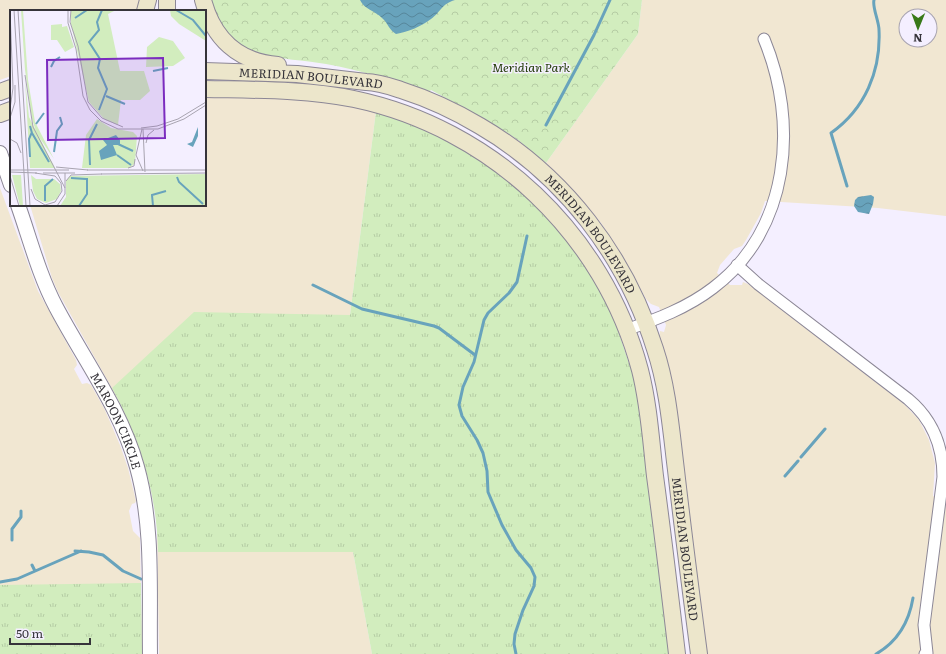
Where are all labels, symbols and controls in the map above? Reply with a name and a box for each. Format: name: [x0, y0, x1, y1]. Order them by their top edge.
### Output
north arrow: [898, 8, 938, 48]
inset map: [10, 10, 206, 206]
text: N: [913, 31, 923, 47]
park label: Meridian Park: [492, 58, 570, 76]
street label: MERIDIAN BOULEVARD: [238, 63, 384, 93]
street label: MERIDIAN BOULEVARD: [541, 170, 641, 296]
street label: MAROON CIRCLE: [86, 369, 146, 472]
street label: MERIDIAN BOULEVARD: [668, 476, 704, 622]
scale bar: [10, 620, 90, 646]
text: 50 m: [16, 624, 43, 642]

